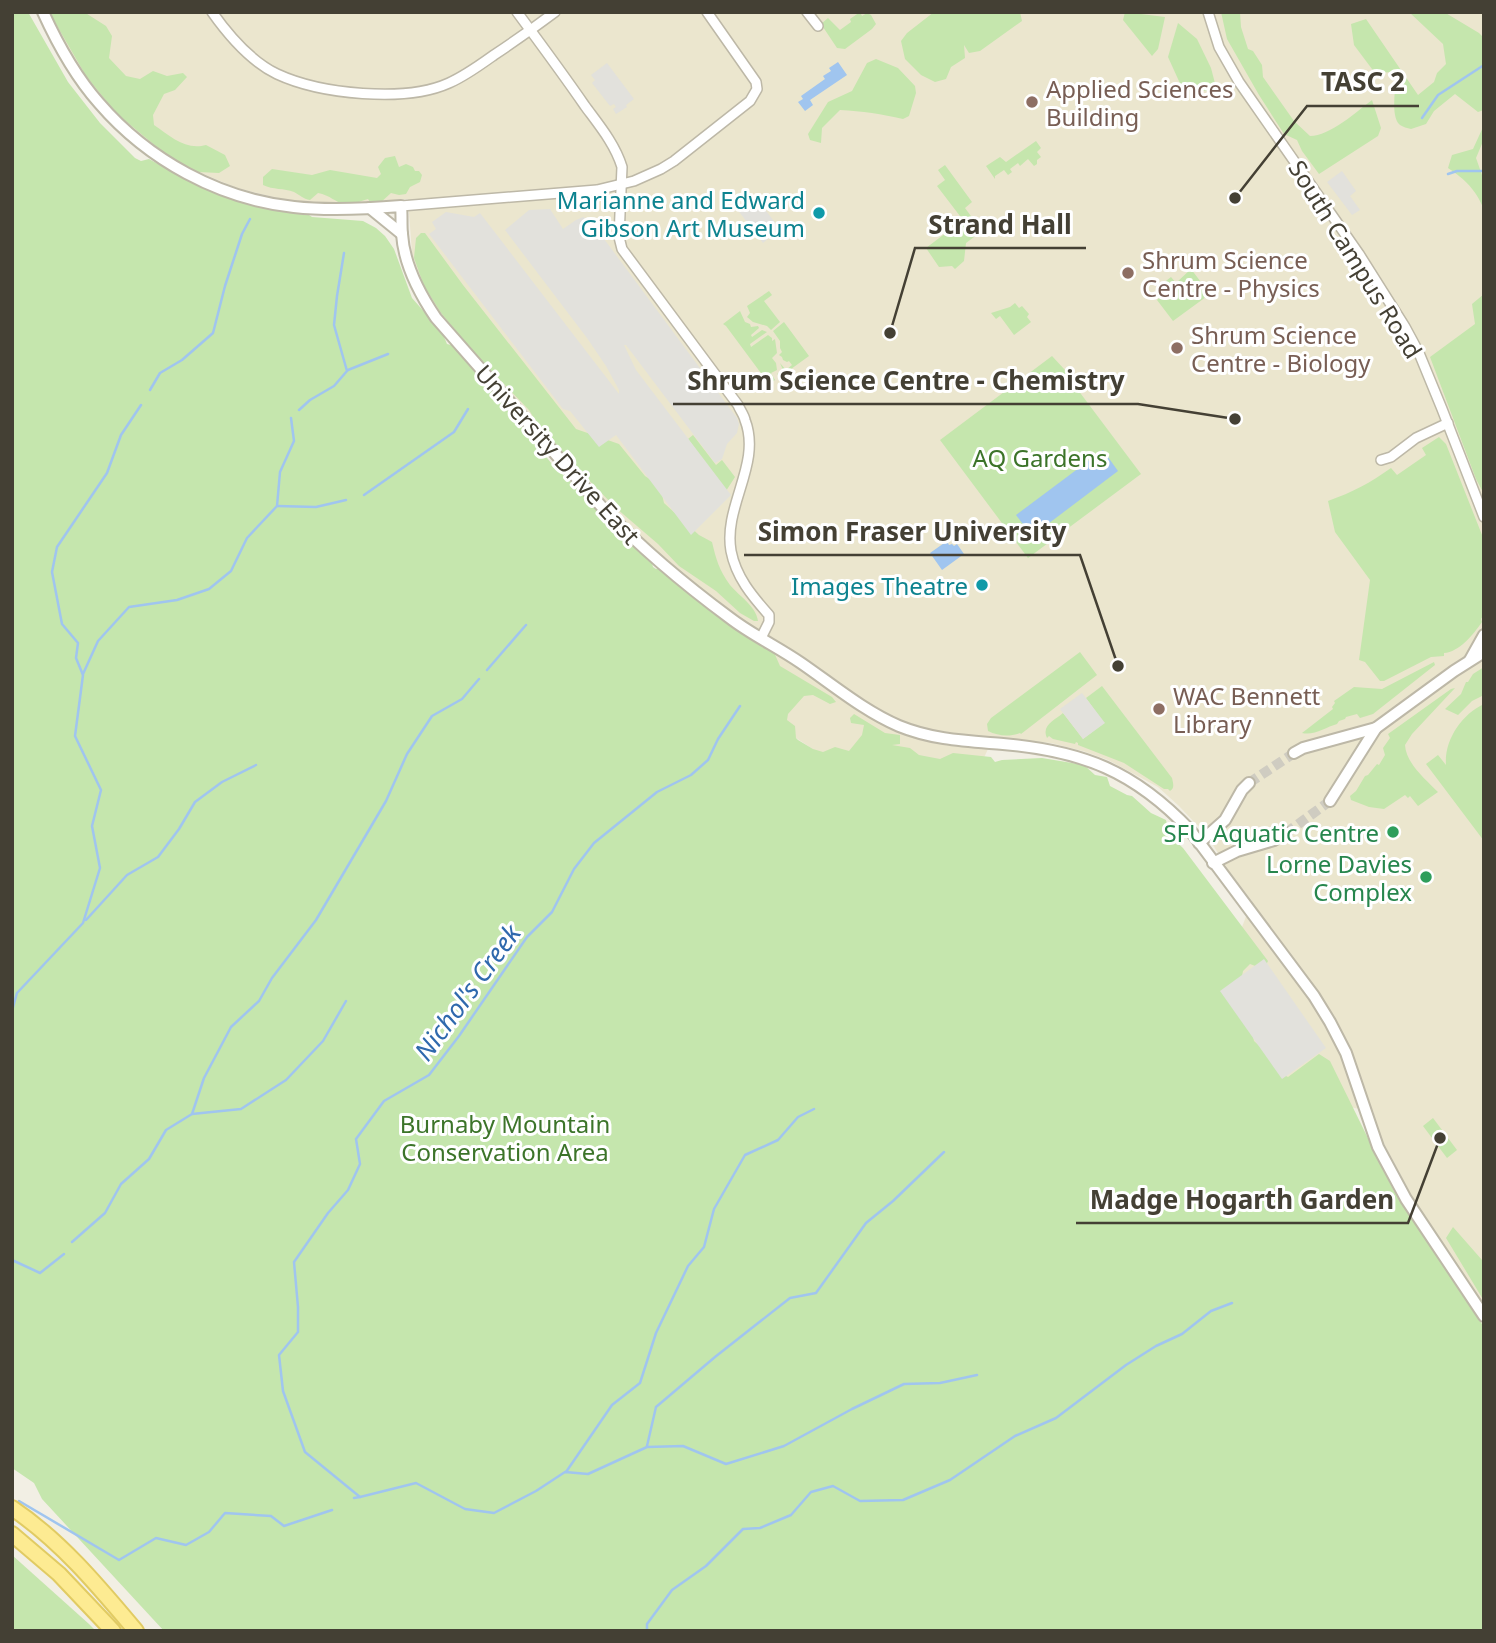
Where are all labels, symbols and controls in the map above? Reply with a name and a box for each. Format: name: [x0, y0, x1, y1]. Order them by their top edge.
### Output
callout: TASC 2: [1307, 59, 1419, 106]
text: TASC 2: [1321, 63, 1405, 99]
place label: Applied Sciences Building: [1046, 72, 1234, 133]
marker: Applied Sciences Building: [1024, 94, 1040, 110]
street label: South Campus Road: [1282, 153, 1430, 365]
place label: Marianne and Edward Gibson Art Museum: [557, 183, 805, 244]
callout: Strand Hall: [915, 201, 1086, 248]
marker: Marianne and Edward Gibson Art Museum: [811, 205, 827, 221]
text: Strand Hall: [928, 206, 1072, 242]
place label: Shrum Science Centre - Physics: [1142, 243, 1320, 304]
marker: Shrum Science Centre - Physics: [1120, 265, 1136, 281]
place label: Shrum Science Centre - Biology: [1191, 318, 1371, 379]
marker: Shrum Science Centre - Biology: [1169, 340, 1185, 356]
street label: University Drive East: [468, 357, 648, 551]
callout: Shrum Science Centre - Chemistry: [673, 357, 1138, 404]
text: Shrum Science Centre - Chemistry: [687, 362, 1125, 398]
park label: AQ Gardens: [973, 441, 1107, 474]
callout: Simon Fraser University: [744, 508, 1080, 555]
text: Simon Fraser University: [758, 513, 1066, 549]
place label: Images Theatre: [791, 569, 968, 602]
marker: Images Theatre: [974, 577, 990, 593]
place label: WAC Bennett Library: [1173, 679, 1321, 740]
marker: WAC Bennett Library: [1151, 701, 1167, 717]
place label: SFU Aquatic Centre: [1163, 816, 1379, 849]
marker: SFU Aquatic Centre: [1385, 824, 1401, 840]
place label: Lorne Davies Complex: [1266, 847, 1412, 908]
marker: Lorne Davies Complex: [1418, 869, 1434, 885]
water label: Nichol's Creek: [405, 916, 529, 1067]
park label: Burnaby Mountain Conservation Area: [400, 1107, 610, 1168]
callout: Madge Hogarth Garden: [1076, 1176, 1408, 1223]
text: Madge Hogarth Garden: [1090, 1181, 1394, 1217]

